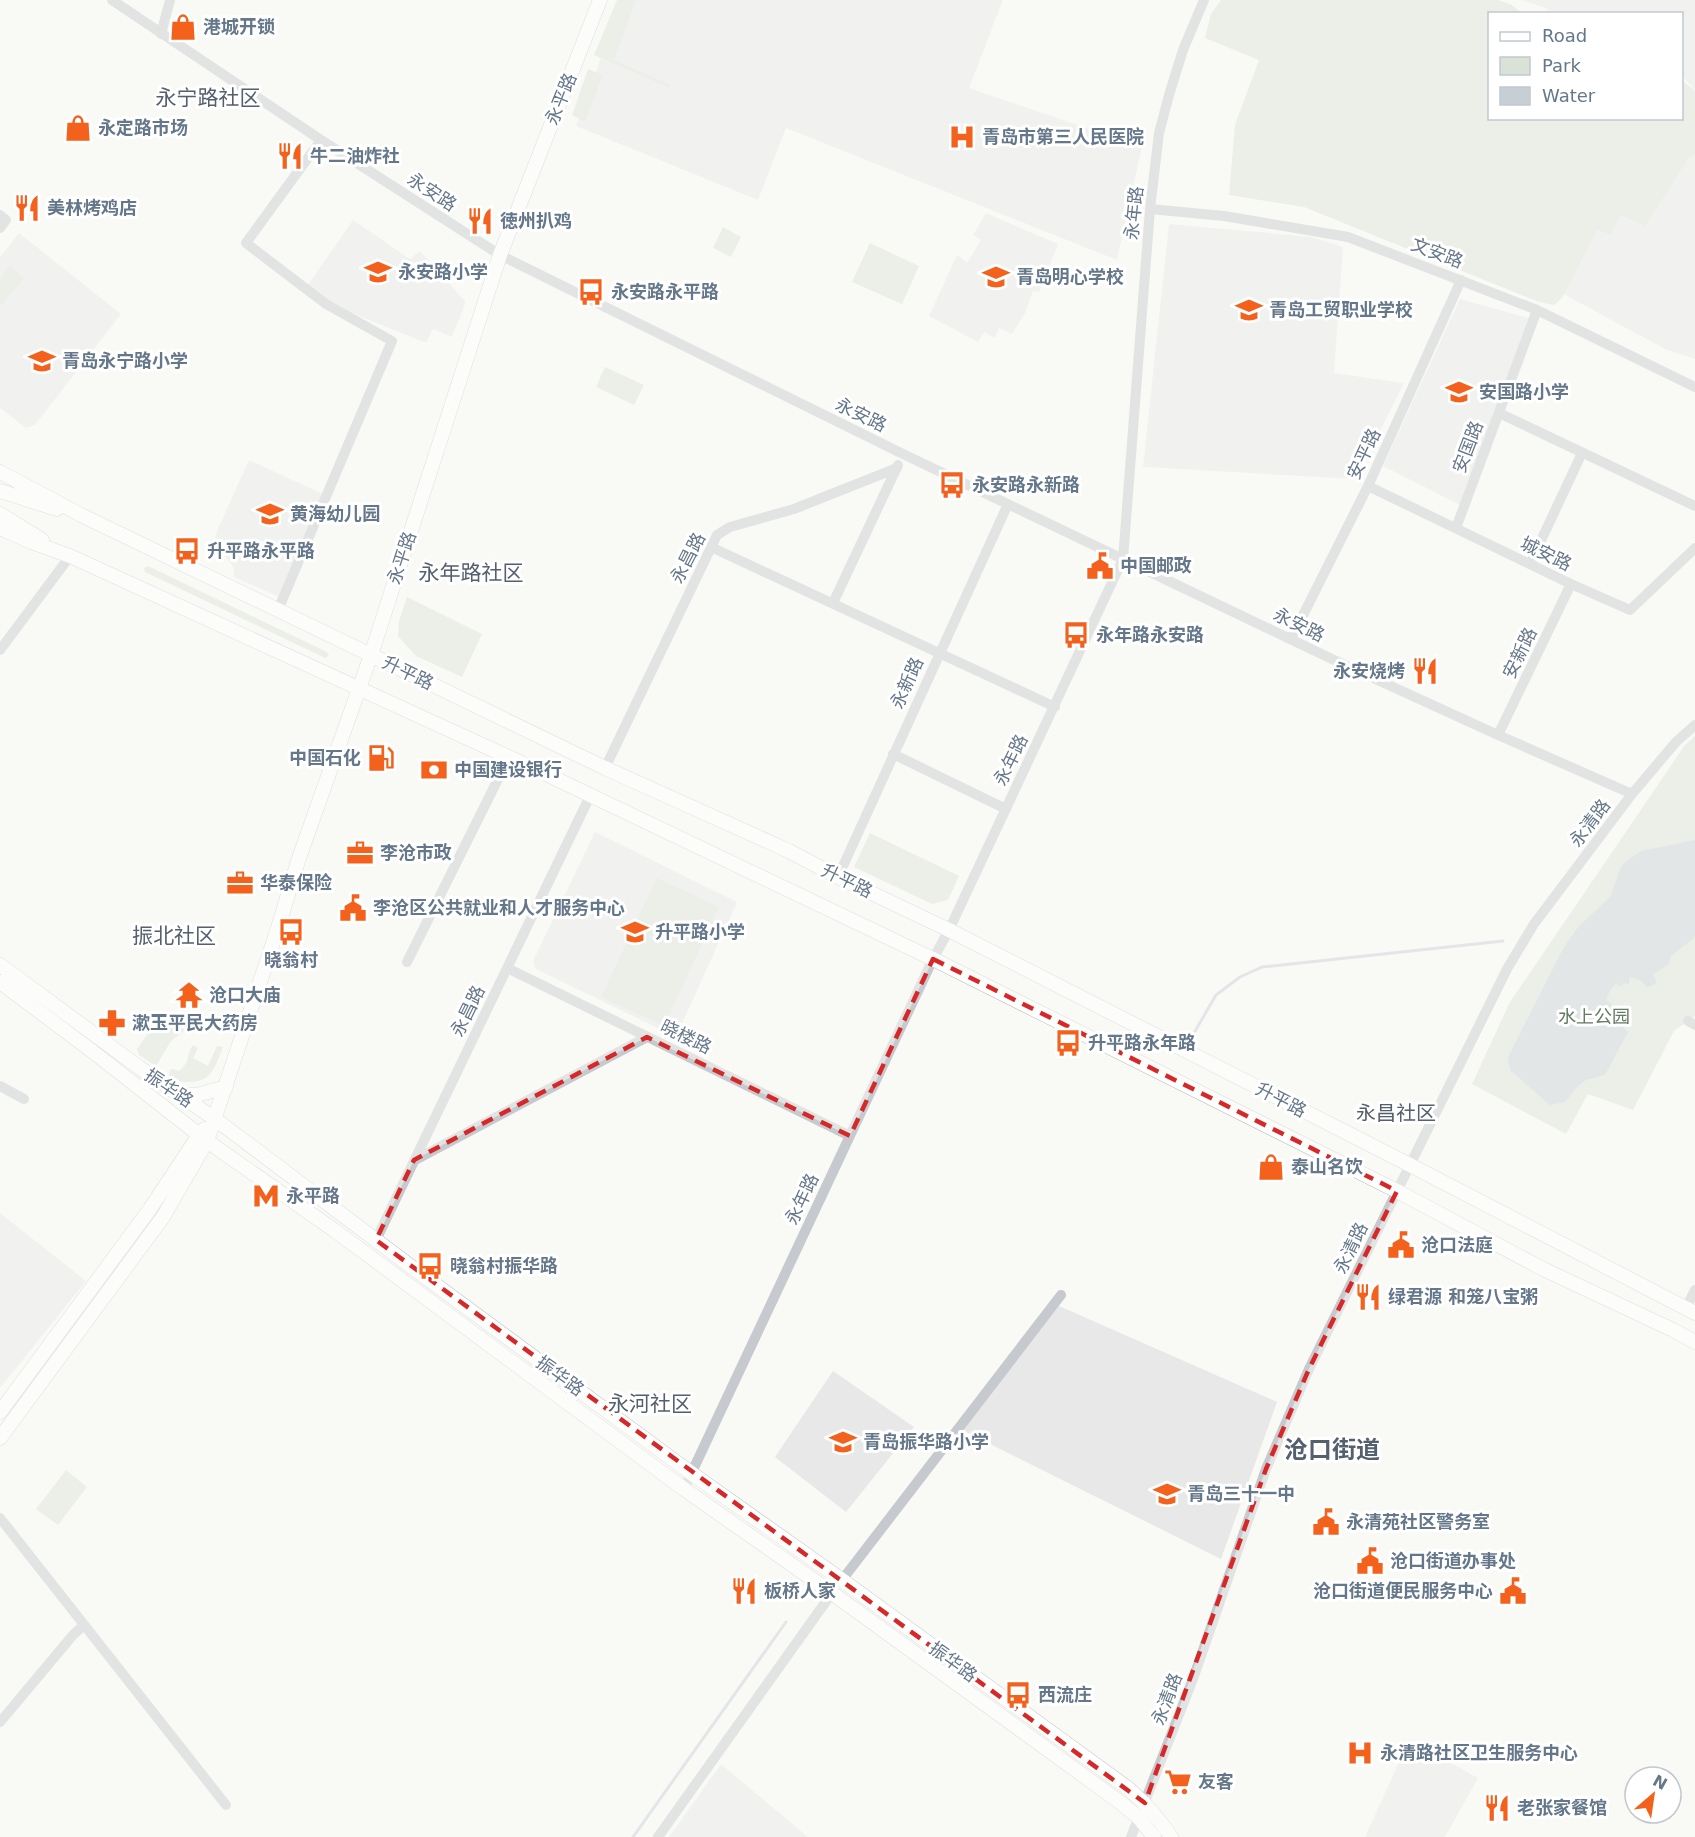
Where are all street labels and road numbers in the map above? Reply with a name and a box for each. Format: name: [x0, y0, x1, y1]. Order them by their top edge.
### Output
street label: 永平路: [541, 70, 580, 128]
street label: 永安路: [404, 168, 461, 215]
street label: 永年路: [1120, 185, 1147, 241]
street label: 文安路: [1408, 233, 1466, 272]
street label: 永安路: [832, 393, 890, 436]
street label: 安国路: [1448, 418, 1487, 476]
street label: 安平路: [1343, 425, 1384, 483]
street label: 永平路: [383, 529, 420, 587]
street label: 永昌路: [666, 529, 709, 587]
street label: 城安路: [1517, 532, 1575, 575]
street label: 永安路: [1270, 603, 1328, 646]
street label: 安新路: [1498, 624, 1541, 682]
street label: 升平路: [379, 651, 437, 694]
street label: 永新路: [886, 654, 927, 712]
street label: 永年路: [989, 731, 1032, 789]
street label: 永清路: [1565, 795, 1614, 851]
street label: 升平路: [818, 859, 876, 902]
street label: 永昌路: [446, 982, 489, 1040]
street label: 晓楼路: [657, 1015, 715, 1058]
street label: 振华路: [141, 1064, 198, 1111]
street label: 升平路: [1252, 1078, 1310, 1121]
street label: 永年路: [781, 1170, 822, 1228]
street label: 永清路: [1329, 1219, 1372, 1277]
street label: 振华路: [532, 1351, 588, 1400]
street label: 振华路: [925, 1637, 981, 1686]
street label: 永清路: [1147, 1670, 1186, 1728]

